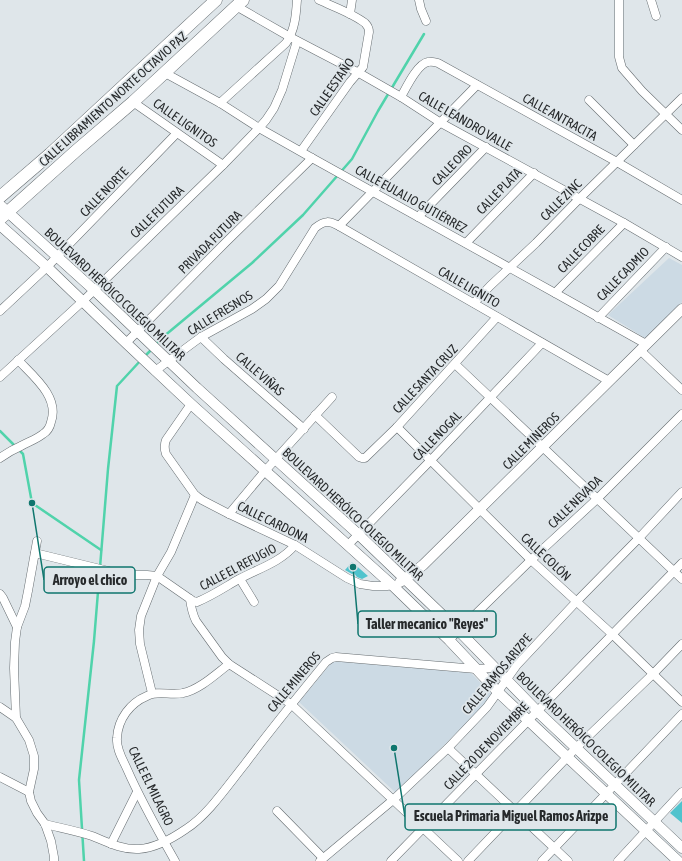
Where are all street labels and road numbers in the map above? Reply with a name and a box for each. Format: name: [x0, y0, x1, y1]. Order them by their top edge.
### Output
street label: CALLE LIBRAMIENTO NORTE OCTAVIO PAZ: [36, 29, 190, 169]
street label: CALLE ESTAÑO: [307, 55, 358, 119]
street label: CALLE LEANDRO VALLE: [416, 88, 515, 154]
street label: CALLE ANTRACITA: [520, 90, 600, 144]
street label: CALLE LIGNITOS: [150, 96, 220, 151]
street label: CALLE ORO: [429, 141, 475, 189]
street label: CALLE EULALIO GUTIÉRREZ: [353, 162, 470, 236]
street label: CALLE NORTE: [77, 164, 131, 220]
street label: CALLE PLATA: [473, 164, 525, 217]
street label: CALLE ZINC: [537, 176, 585, 224]
street label: CALLE FUTURA: [127, 182, 187, 241]
street label: PRIVADA FUTURA: [175, 207, 245, 277]
street label: CALLE COBRE: [554, 222, 608, 276]
street label: BOULEVARD HERÓICO COLEGIO MILITAR: [41, 225, 189, 364]
street label: CALLE CADMIO: [594, 244, 653, 304]
street label: CALLE LIGNITO: [435, 263, 503, 311]
street label: CALLE FRESNOS: [185, 287, 256, 338]
street label: CALLE SANTA CRUZ: [389, 341, 461, 416]
street label: CALLE VIÑAS: [233, 349, 288, 399]
street label: CALLE NOGAL: [410, 408, 464, 464]
street label: CALLE MINEROS: [499, 409, 563, 473]
street label: BOULEVARD HERÓICO COLEGIO MILITAR: [279, 445, 427, 584]
street label: CALLE NEVADA: [545, 472, 605, 531]
street label: CALLE CARDONA: [235, 498, 312, 546]
street label: CALLE COLÓN: [518, 530, 574, 584]
street label: CALLE EL REFUGIO: [197, 540, 279, 594]
street label: CALLE RAMOS ARIZPE: [459, 631, 535, 717]
street label: CALLE MINEROS: [264, 648, 324, 715]
street label: BOULEVARD HERÓICO COLEGIO MILITAR: [513, 669, 659, 810]
street label: CALLE 20 DE NOVIEMBRE: [440, 699, 532, 793]
street label: CALLE EL MILAGRO: [125, 744, 177, 828]

